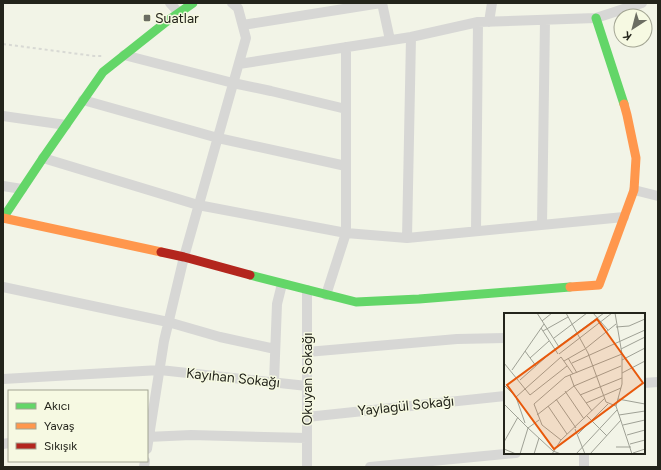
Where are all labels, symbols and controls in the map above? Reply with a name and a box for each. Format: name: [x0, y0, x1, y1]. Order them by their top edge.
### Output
north arrow: [613, 8, 653, 48]
place label: Suatlar: [155, 10, 199, 27]
marker: Suatlar: [142, 13, 152, 23]
text: K: [620, 28, 634, 43]
inset map: [504, 313, 645, 454]
street label: Okuyan Sokağı: [299, 332, 316, 426]
street label: Kayıhan Sokağı: [185, 365, 281, 391]
legend: [8, 390, 148, 462]
street label: Yaylagül Sokağı: [357, 392, 455, 420]
text: Akıcı: [44, 399, 70, 413]
text: Yavaş: [44, 419, 75, 433]
text: Sıkışık: [44, 439, 77, 453]

